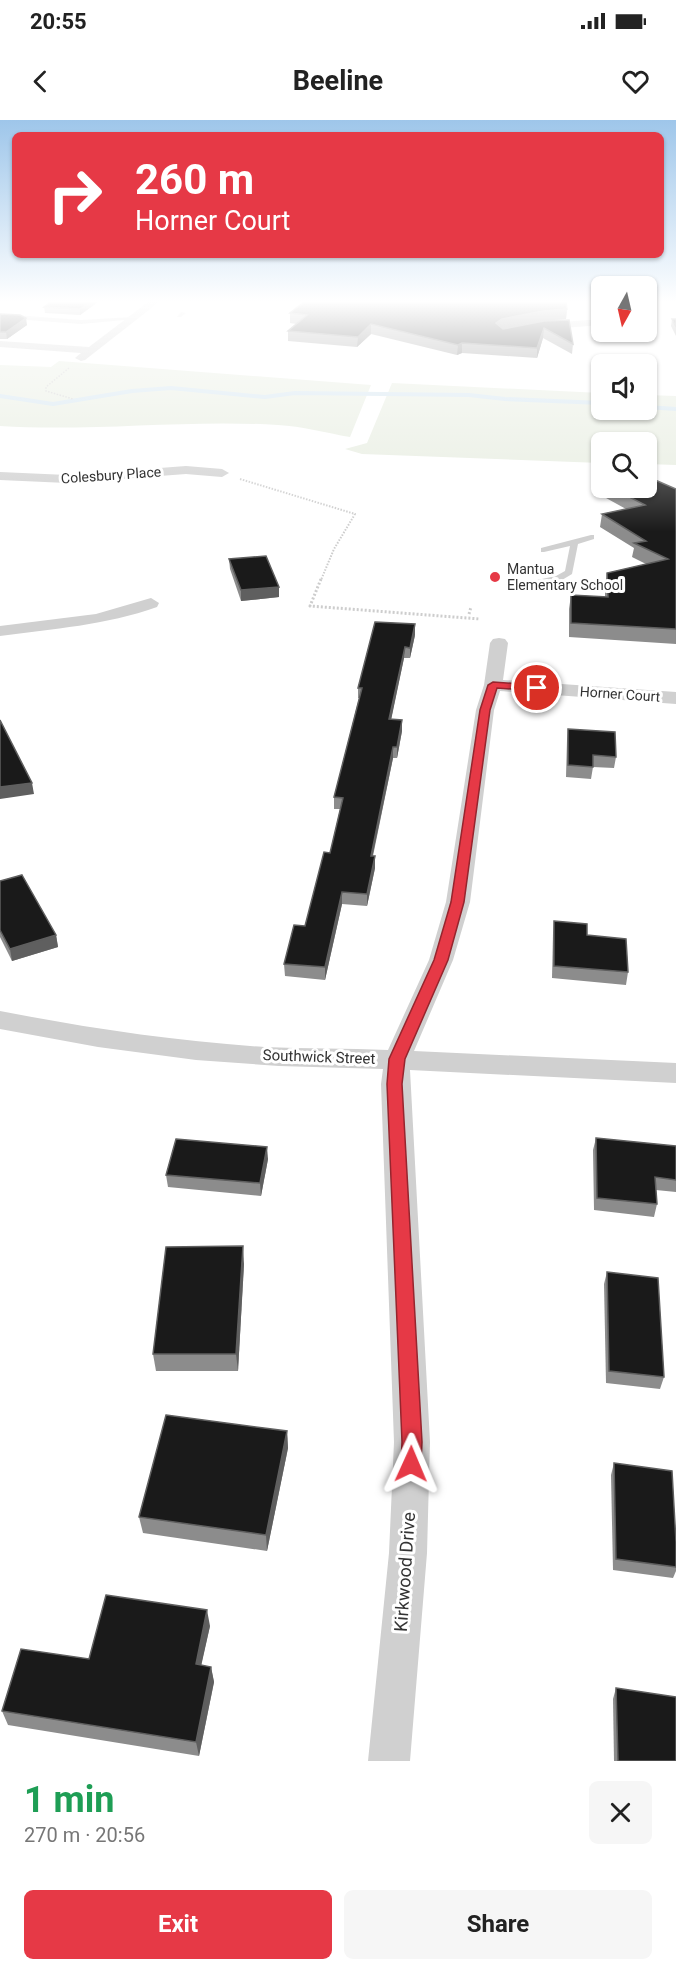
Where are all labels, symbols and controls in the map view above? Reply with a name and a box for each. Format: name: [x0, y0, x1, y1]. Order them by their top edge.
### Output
text: 20:55: [30, 9, 87, 34]
icon: back: [24, 65, 57, 98]
text: Beeline: [293, 65, 383, 97]
icon: heart: [619, 65, 652, 98]
text: 260 m: [135, 155, 254, 204]
icon: right: [36, 156, 114, 234]
text: Horner Court: [135, 205, 290, 237]
north arrow: [591, 276, 657, 342]
map controls: [591, 276, 657, 498]
button: sound: [591, 354, 657, 420]
button: search: [591, 432, 657, 498]
street label: Colesbury Place: [60, 464, 162, 486]
place label: Mantua Elementary School: [507, 561, 623, 593]
marker: Mantua Elementary School: [488, 570, 502, 584]
pin: [511, 662, 562, 713]
icon: arrive: [520, 671, 553, 704]
street label: Horner Court: [579, 683, 661, 705]
street label: Southwick Street: [262, 1046, 376, 1068]
position arrow: [379, 1432, 443, 1496]
street label: Kirkwood Drive: [390, 1511, 419, 1633]
text: 1 min: [24, 1779, 115, 1821]
button: close: [589, 1781, 652, 1844]
text: 270 m · 20:56: [24, 1823, 145, 1847]
button: Exit: [24, 1890, 332, 1959]
button: Share: [344, 1890, 652, 1959]

